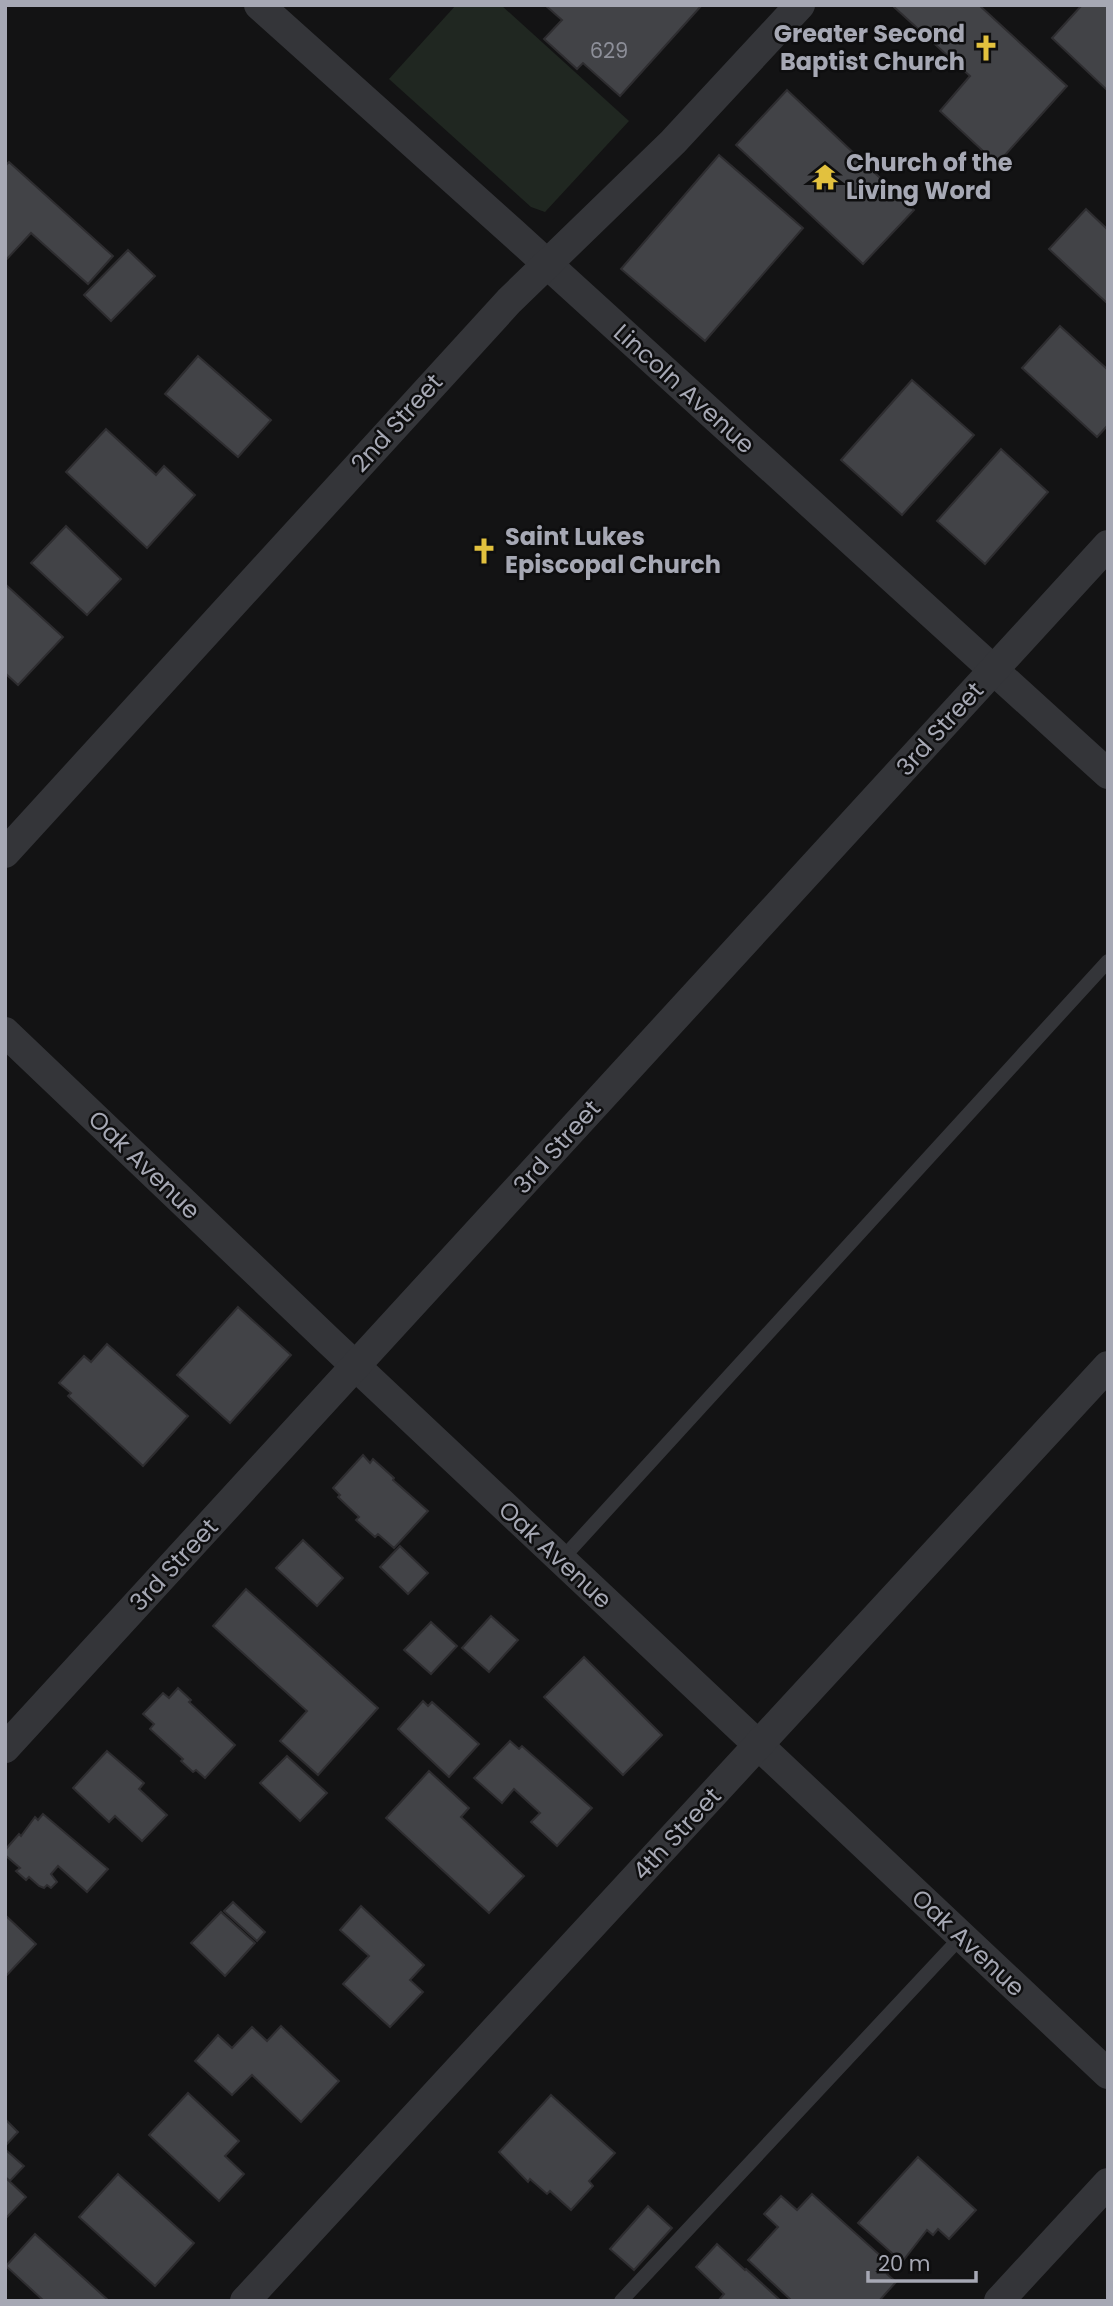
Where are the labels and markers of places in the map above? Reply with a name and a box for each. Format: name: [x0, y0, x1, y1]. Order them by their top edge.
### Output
place label: Greater Second Baptist Church: [774, 17, 965, 78]
church icon: Greater Second Baptist Church: [971, 33, 1001, 63]
place label: Church of the Living Word: [846, 146, 1013, 207]
temple icon: Church of the Living Word: [810, 162, 840, 192]
place label: Saint Lukes Episcopal Church: [505, 520, 721, 581]
church icon: Saint Lukes Episcopal Church: [469, 536, 499, 566]

